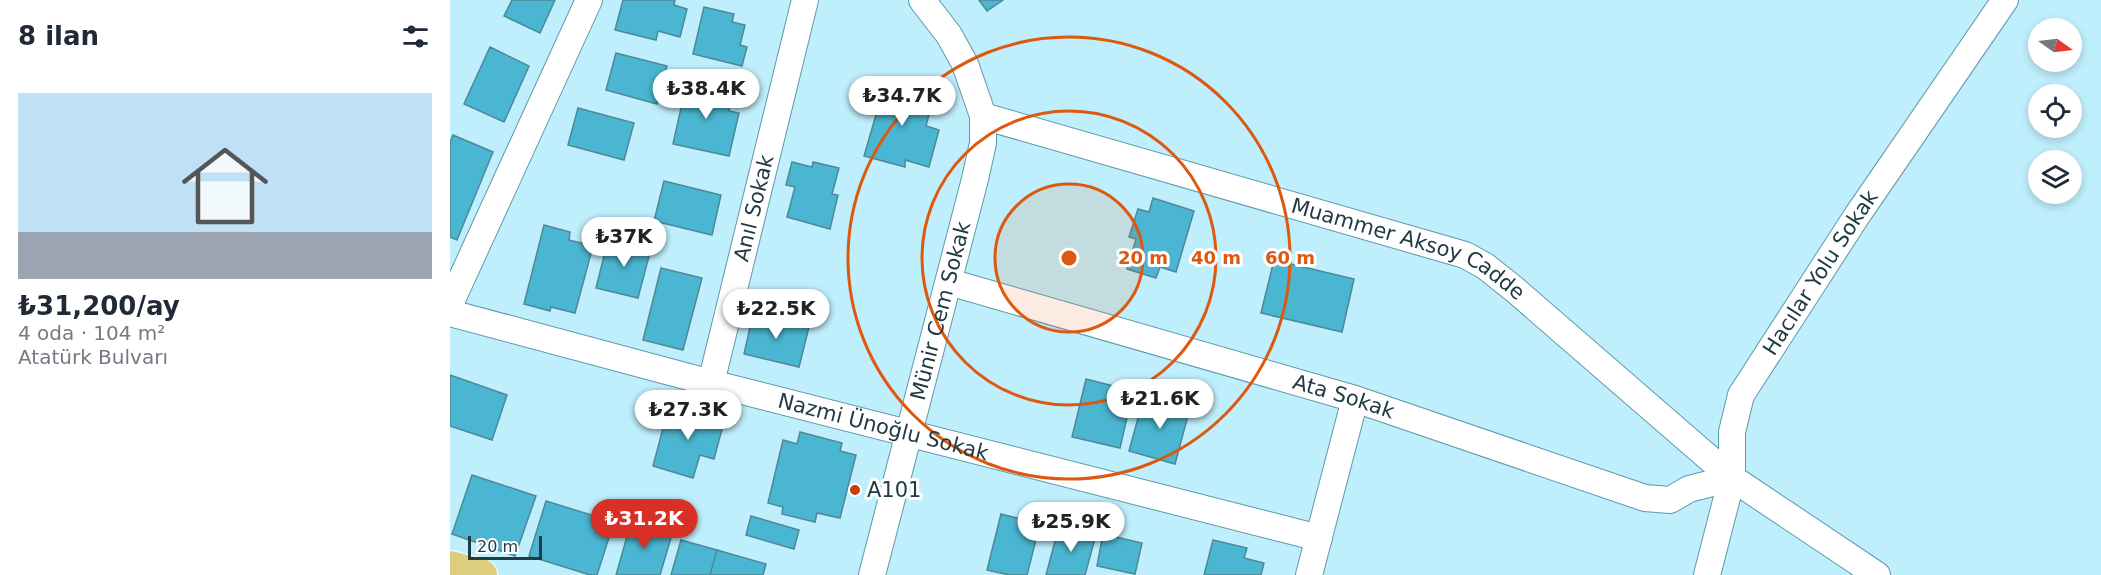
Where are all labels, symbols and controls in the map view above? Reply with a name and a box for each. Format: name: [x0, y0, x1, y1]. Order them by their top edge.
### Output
north arrow: [2028, 18, 2082, 72]
map controls: [2028, 18, 2082, 204]
icon: filters: [399, 20, 432, 53]
text: 8 ilan: [18, 21, 99, 51]
pin: ₺38.4K: [657, 69, 755, 120]
text: ₺38.4K: [667, 76, 745, 100]
pin: ₺34.7K: [853, 76, 951, 127]
text: ₺34.7K: [863, 83, 941, 107]
button: locate: [2028, 84, 2082, 138]
icon: home: [171, 132, 279, 240]
button: layers: [2028, 150, 2082, 204]
street label: Anıl Sokak: [729, 152, 779, 264]
street label: Hacılar Yolu Sokak: [1758, 185, 1883, 360]
street label: Muammer Aksoy Cadde: [1289, 194, 1530, 305]
pin: ₺37K: [588, 217, 660, 268]
street label: Münir Cem Sokak: [906, 218, 976, 403]
text: ₺37K: [595, 224, 653, 248]
text: 20 m: [1118, 247, 1168, 268]
text: 40 m: [1191, 247, 1241, 268]
text: 60 m: [1265, 247, 1315, 268]
centre of rings: [1059, 248, 1079, 268]
pin: ₺22.5K: [727, 289, 825, 340]
text: ₺31,200/ay: [18, 291, 180, 321]
text: ₺22.5K: [737, 296, 815, 320]
text: 4 oda · 104 m²: [18, 321, 165, 345]
text: Atatürk Bulvarı: [18, 345, 168, 369]
street label: Ata Sokak: [1290, 370, 1398, 424]
pin: ₺21.6K: [1111, 379, 1209, 430]
text: ₺21.6K: [1121, 386, 1199, 410]
street label: Nazmi Ünoğlu Sokak: [775, 389, 992, 465]
pin: ₺27.3K: [639, 390, 737, 441]
text: ₺27.3K: [649, 397, 727, 421]
place label: A101: [867, 478, 921, 502]
marker: A101: [848, 483, 862, 497]
pin: ₺31.2K: [595, 499, 693, 550]
pin: ₺25.9K: [1022, 502, 1120, 553]
text: ₺31.2K: [605, 506, 683, 530]
text: ₺25.9K: [1032, 509, 1110, 533]
scale bar: [468, 533, 542, 560]
text: 20 m: [477, 537, 518, 556]

